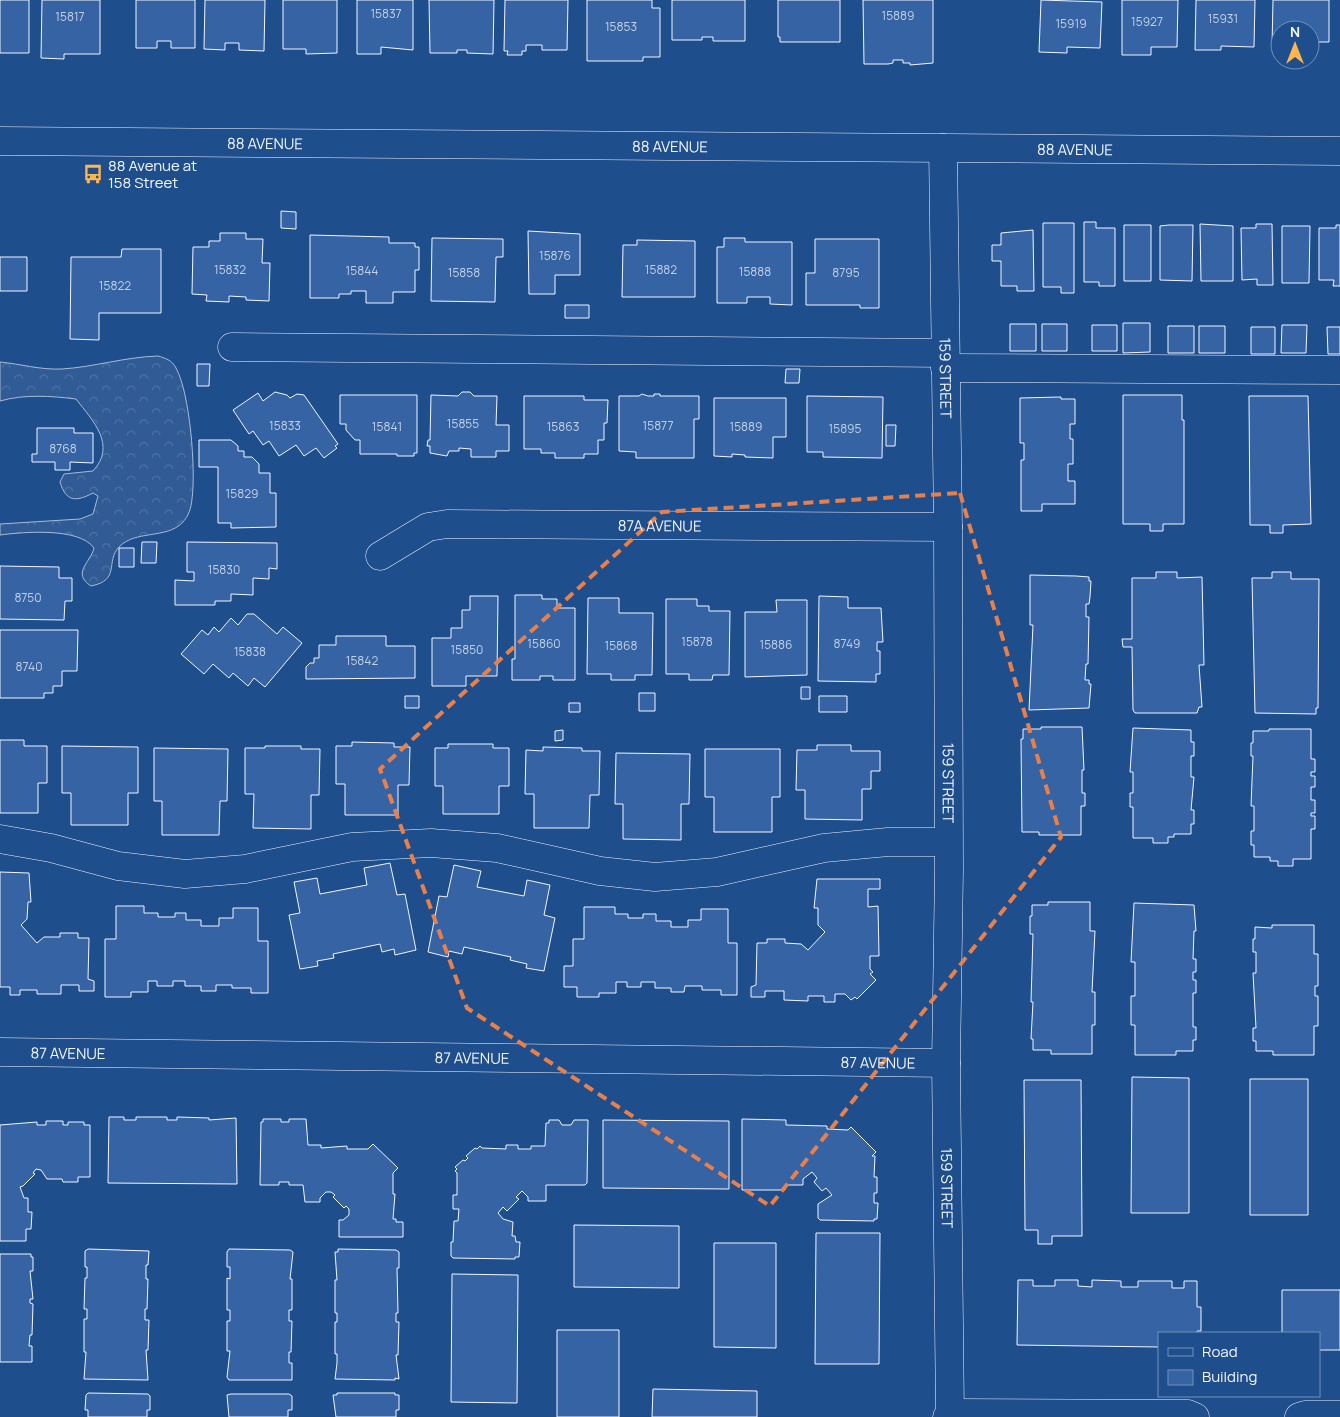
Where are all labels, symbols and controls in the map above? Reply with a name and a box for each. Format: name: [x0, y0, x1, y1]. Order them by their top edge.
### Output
house number: 15837: [370, 5, 402, 22]
house number: 15889: [882, 7, 915, 24]
house number: 15817: [55, 8, 85, 25]
house number: 15931: [1208, 10, 1238, 27]
house number: 15927: [1131, 13, 1163, 30]
house number: 15919: [1055, 15, 1087, 32]
house number: 15853: [605, 18, 637, 35]
north arrow: [1270, 20, 1320, 70]
text: N: [1290, 22, 1300, 41]
street label: 88 AVENUE: [227, 132, 303, 154]
street label: 88 AVENUE: [632, 135, 708, 157]
street label: 88 AVENUE: [1037, 138, 1113, 160]
place label: 88 Avenue at 158 Street: [108, 155, 197, 193]
bus stop icon: 88 Avenue at 158 Street: [82, 163, 104, 185]
house number: 15876: [539, 247, 571, 264]
house number: 15832: [214, 261, 246, 278]
house number: 15882: [645, 261, 677, 278]
house number: 15844: [346, 262, 378, 279]
house number: 15888: [739, 263, 771, 280]
house number: 15858: [448, 264, 480, 281]
house number: 8795: [832, 264, 860, 281]
house number: 15822: [99, 277, 131, 294]
street label: 159 STREET: [935, 338, 957, 418]
house number: 15855: [447, 415, 479, 432]
house number: 15833: [269, 417, 301, 434]
house number: 15877: [643, 417, 673, 434]
house number: 15841: [372, 418, 402, 435]
house number: 15863: [547, 418, 579, 435]
house number: 15889: [730, 418, 763, 435]
house number: 15895: [829, 420, 862, 437]
house number: 8768: [49, 440, 77, 457]
house number: 15829: [226, 485, 258, 502]
street label: 87A AVENUE: [618, 515, 702, 536]
house number: 15830: [208, 561, 240, 578]
house number: 8750: [14, 589, 42, 606]
house number: 15878: [681, 633, 713, 650]
house number: 15860: [527, 635, 561, 652]
house number: 8749: [834, 635, 860, 652]
house number: 15886: [760, 636, 793, 653]
house number: 15868: [605, 637, 638, 654]
house number: 15850: [451, 641, 483, 658]
house number: 15838: [234, 643, 266, 660]
house number: 15842: [346, 652, 378, 669]
house number: 8740: [16, 658, 42, 675]
street label: 159 STREET: [938, 743, 959, 823]
street label: 87 AVENUE: [31, 1042, 105, 1064]
street label: 87 AVENUE: [434, 1047, 509, 1068]
street label: 87 AVENUE: [840, 1051, 915, 1073]
street label: 159 STREET: [936, 1148, 958, 1228]
legend: [1158, 1332, 1320, 1397]
text: Road: [1202, 1341, 1238, 1362]
text: Building: [1202, 1366, 1257, 1387]

